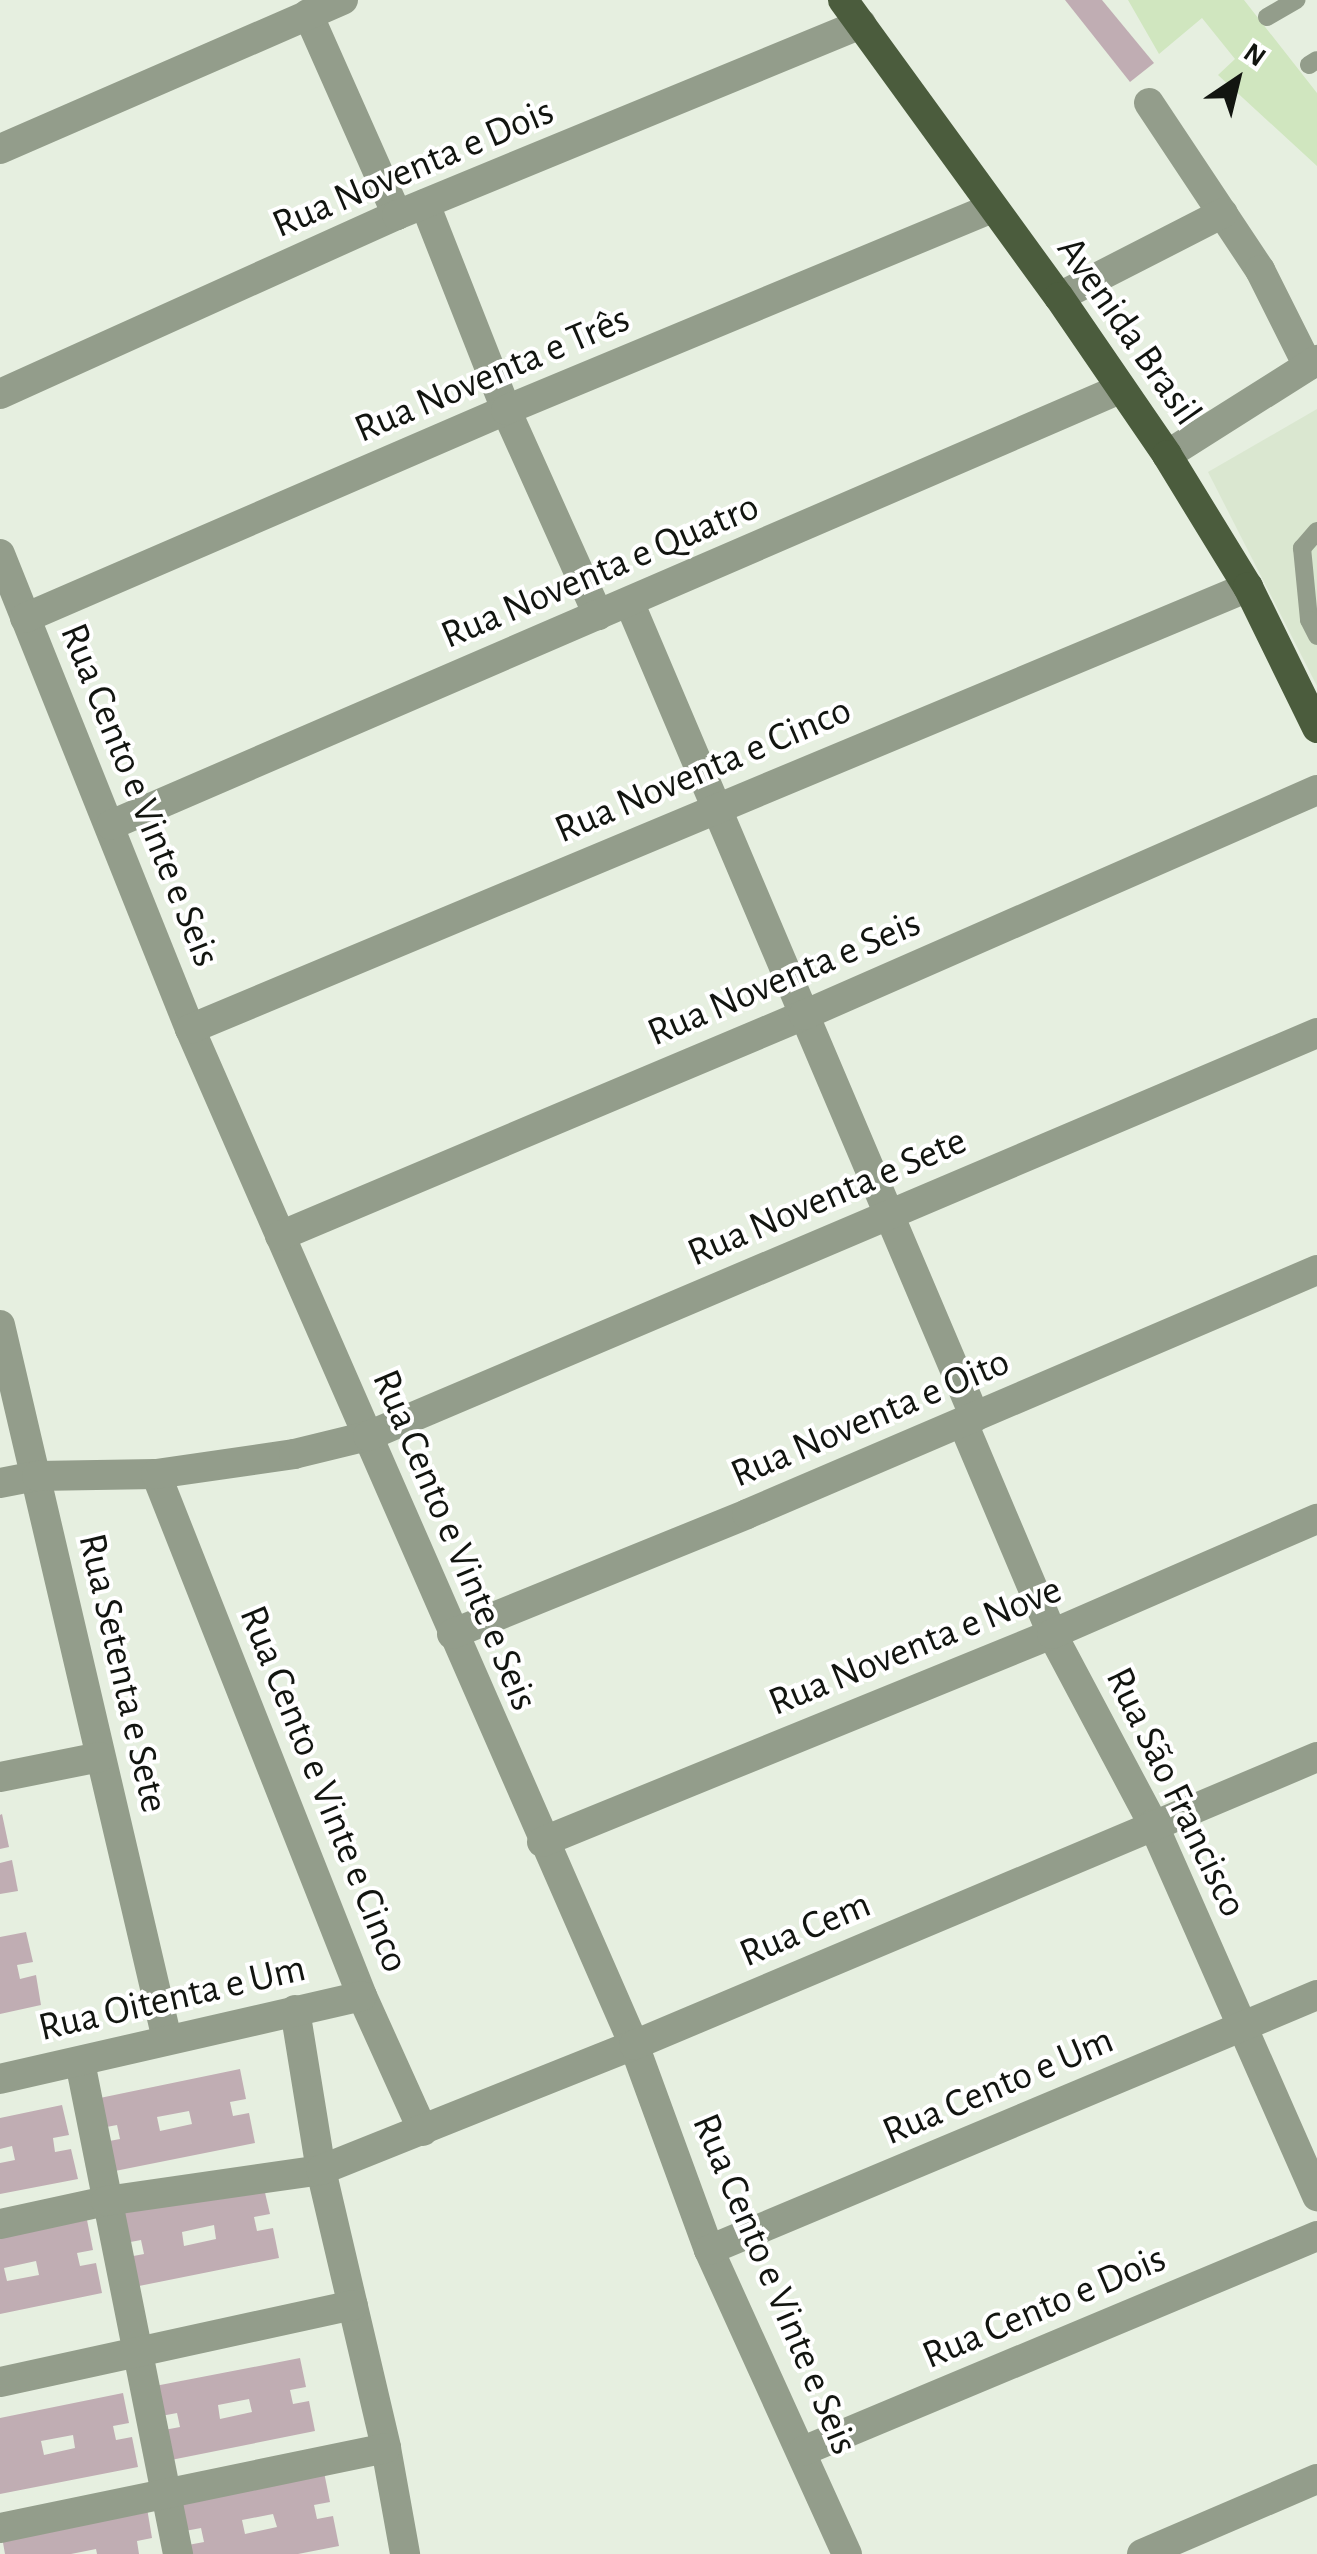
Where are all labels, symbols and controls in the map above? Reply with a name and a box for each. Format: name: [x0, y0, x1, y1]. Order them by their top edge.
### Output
north arrow: [1187, 30, 1287, 130]
text: N: [1238, 38, 1270, 72]
street label: Rua Noventa e Dois: [265, 87, 561, 249]
street label: Avenida Brasil: [1046, 227, 1212, 435]
street label: Rua Noventa e Três: [347, 294, 637, 454]
street label: Rua Noventa e Quatro: [434, 482, 766, 660]
street label: Rua Cento e Vinte e Seis: [49, 617, 231, 973]
street label: Rua Noventa e Cinco: [548, 686, 858, 854]
street label: Rua Noventa e Seis: [640, 899, 928, 1057]
street label: Rua Noventa e Sete: [680, 1117, 974, 1277]
street label: Rua Noventa e Oito: [724, 1338, 1016, 1498]
street label: Rua Cento e Vinte e Seis: [361, 1362, 549, 1718]
street label: Rua Setenta e Sete: [68, 1529, 178, 1817]
street label: Rua Noventa e Nove: [762, 1565, 1068, 1727]
street label: Rua Cento e Vinte e Cinco: [229, 1599, 419, 1979]
street label: Rua São Francisco: [1095, 1659, 1257, 1925]
street label: Rua Cem: [732, 1880, 878, 1978]
street label: Rua Oitenta e Um: [34, 1944, 310, 2052]
street label: Rua Cento e Um: [876, 2016, 1120, 2156]
street label: Rua Cento e Vinte e Seis: [681, 2106, 869, 2462]
street label: Rua Cento e Dois: [915, 2234, 1173, 2380]

